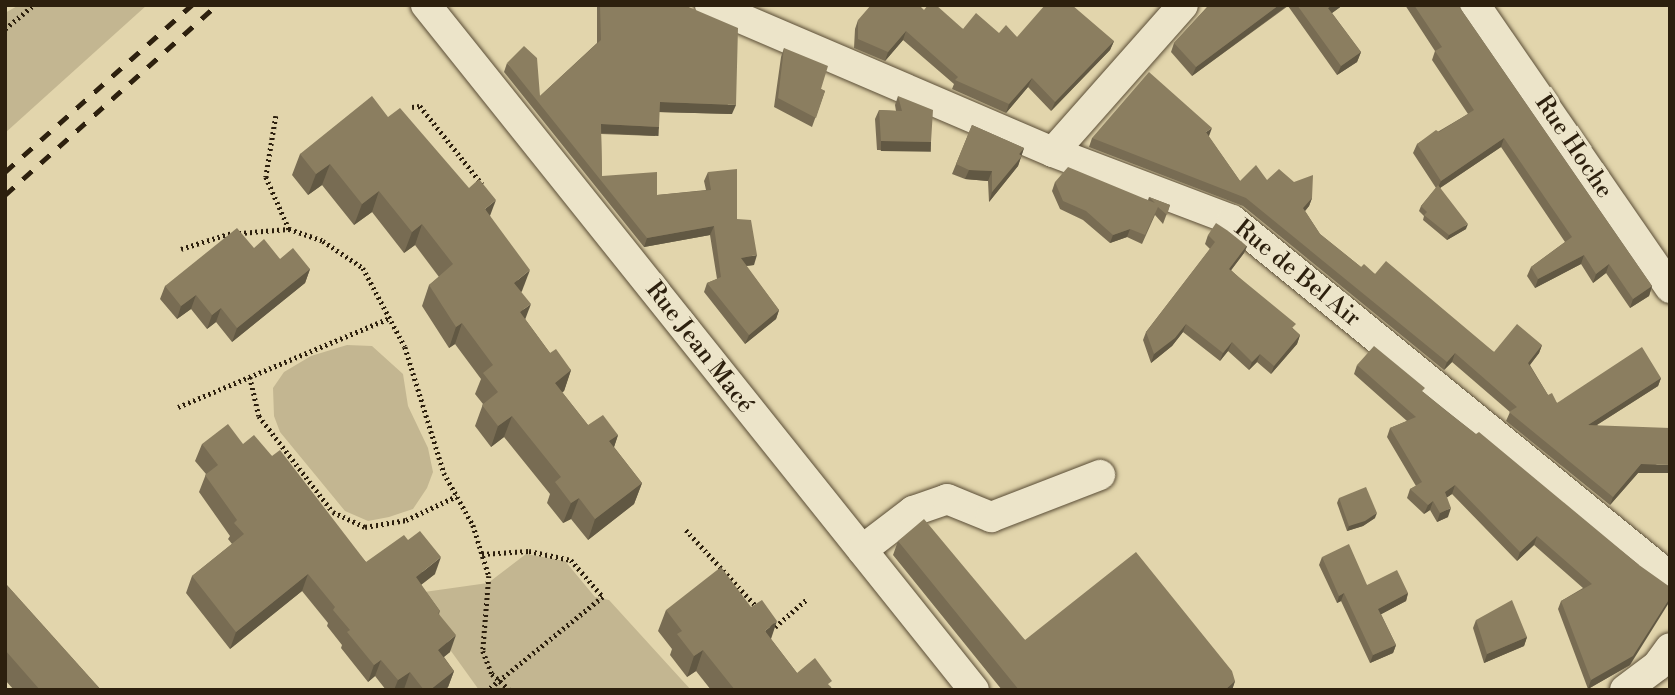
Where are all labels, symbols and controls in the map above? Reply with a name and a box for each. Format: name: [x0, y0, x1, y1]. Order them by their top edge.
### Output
street label: Rue Hoche: [1528, 90, 1618, 204]
street label: Rue de Bel Air: [1228, 214, 1366, 334]
street label: Rue Jean Macé: [639, 277, 759, 419]

